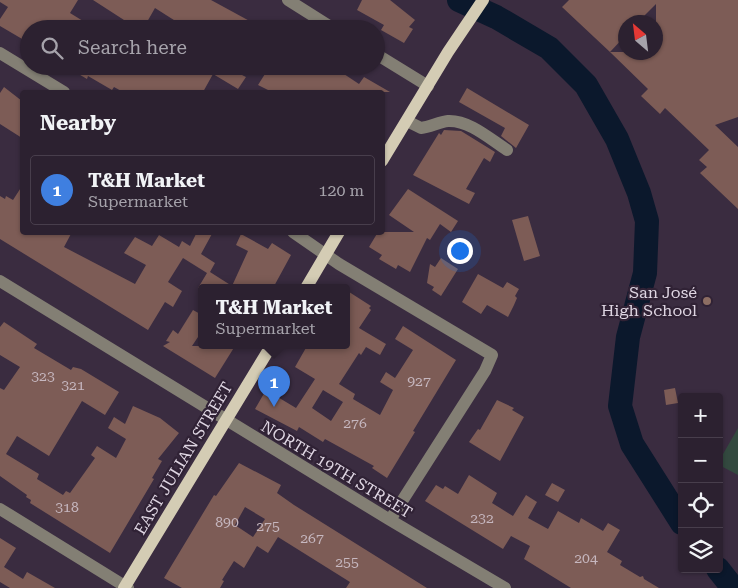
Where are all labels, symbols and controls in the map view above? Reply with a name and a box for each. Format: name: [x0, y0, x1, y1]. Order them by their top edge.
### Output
north arrow: [618, 15, 663, 60]
search box: [20, 20, 385, 75]
icon: search: [38, 34, 66, 62]
text: Search here: [78, 36, 187, 59]
text: Nearby: [40, 111, 116, 135]
text: T&H Market: [88, 169, 205, 192]
text: 1: [53, 181, 61, 200]
text: 120 m: [318, 181, 364, 200]
text: Supermarket: [88, 192, 188, 211]
your location: [447, 238, 473, 264]
place label: San José High School: [601, 283, 697, 320]
popup: [198, 284, 350, 349]
marker: San José High School: [701, 295, 713, 307]
text: T&H Market: [216, 296, 332, 319]
text: Supermarket: [216, 319, 316, 338]
pin: 1: [258, 366, 290, 407]
house number: 323: [31, 368, 55, 384]
house number: 927: [407, 373, 431, 389]
house number: 321: [61, 377, 85, 393]
street label: EAST JULIAN STREET: [130, 378, 237, 538]
map controls: [678, 393, 723, 573]
button: +: [678, 393, 723, 438]
house number: 276: [343, 415, 367, 431]
street label: NORTH 19TH STREET: [258, 417, 416, 522]
button: −: [678, 438, 723, 483]
button: locate: [678, 483, 723, 528]
house number: 318: [55, 499, 79, 515]
house number: 232: [470, 510, 494, 526]
house number: 890: [215, 514, 239, 530]
house number: 275: [256, 518, 280, 534]
button: layers: [678, 528, 723, 573]
house number: 267: [300, 530, 324, 546]
house number: 204: [574, 550, 598, 566]
house number: 255: [335, 554, 359, 570]

